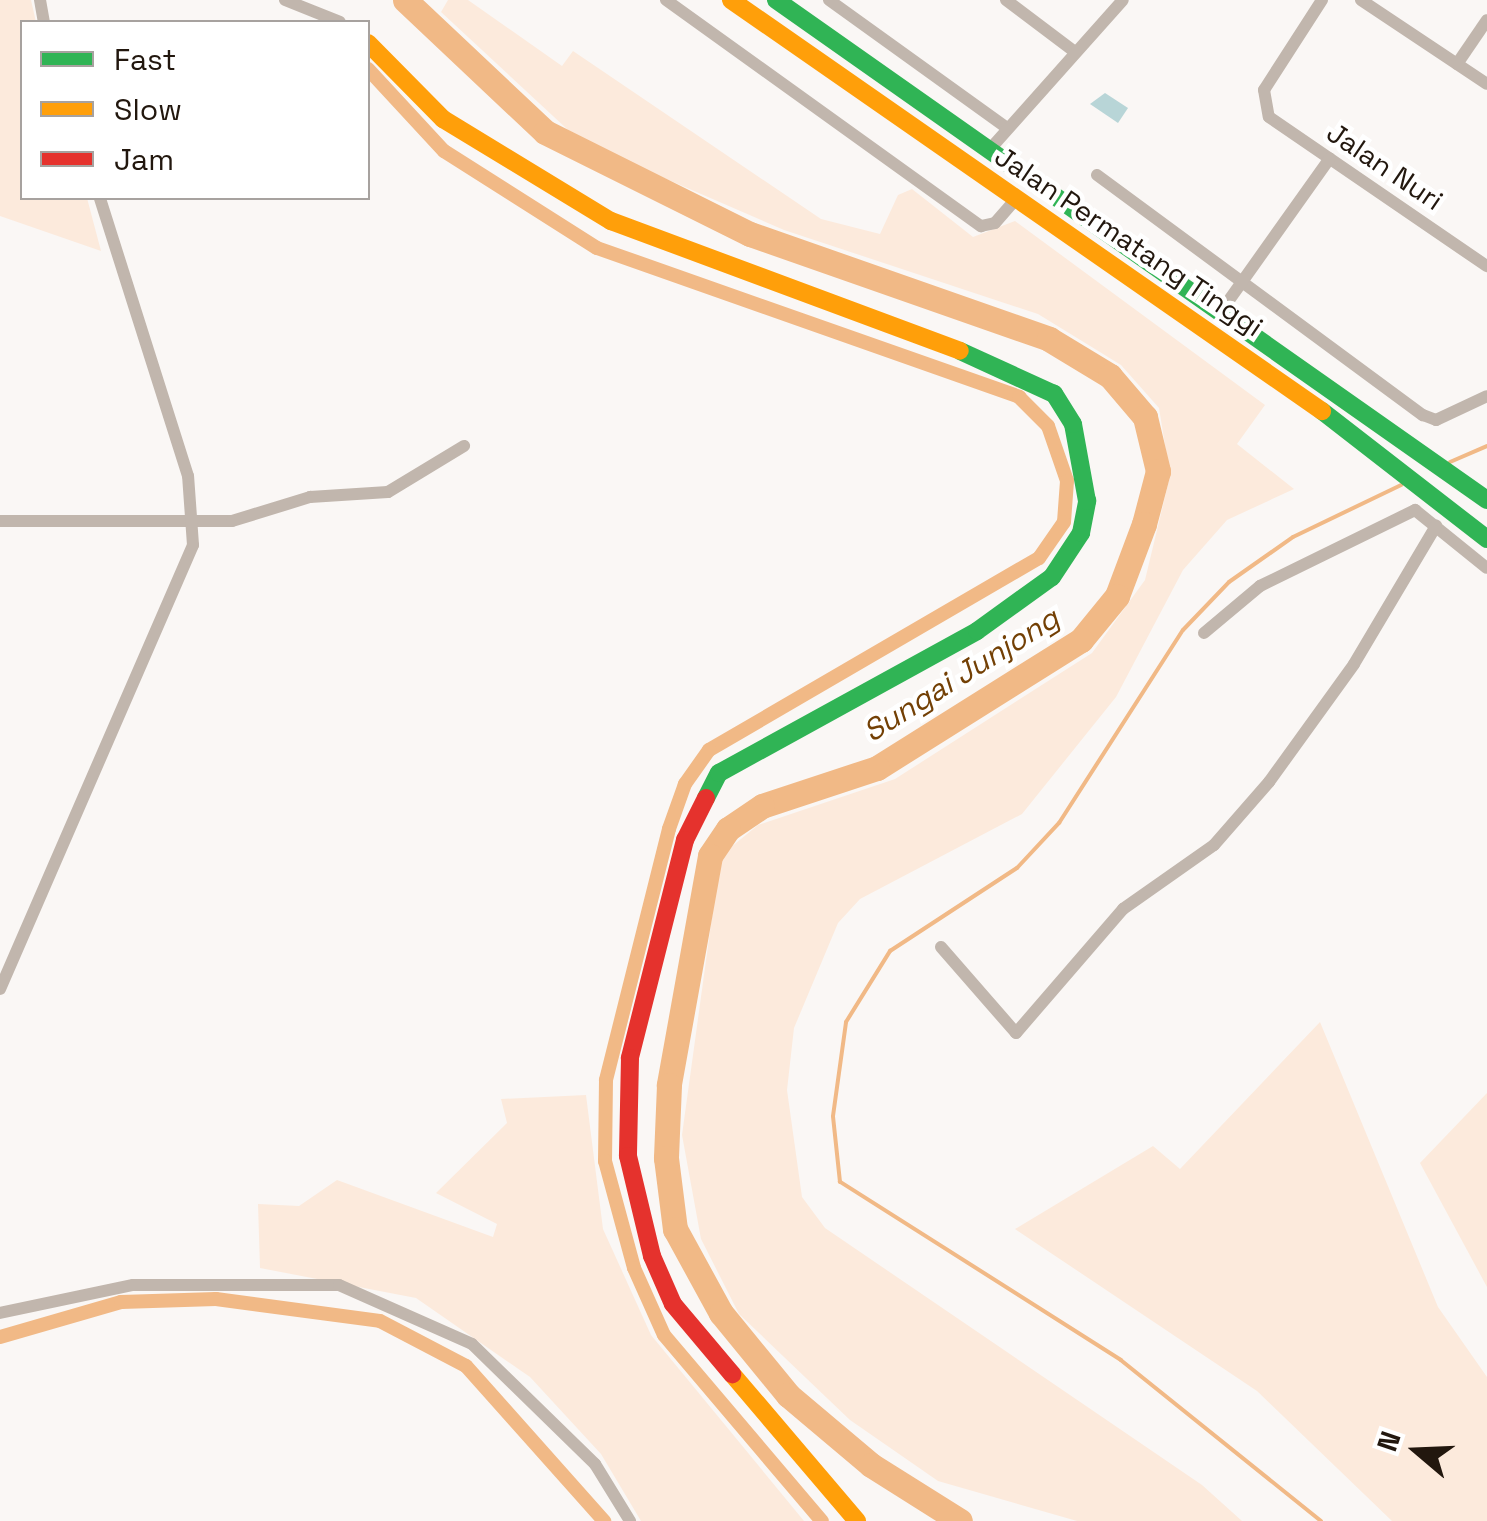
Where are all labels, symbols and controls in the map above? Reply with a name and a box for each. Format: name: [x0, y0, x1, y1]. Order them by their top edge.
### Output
legend: [20, 20, 370, 200]
text: Fast: [114, 40, 176, 79]
text: Slow: [114, 90, 182, 129]
street label: Jalan Nuri: [1321, 115, 1449, 217]
street label: Jalan Permatang Tinggi: [988, 139, 1270, 343]
text: Jam: [114, 140, 174, 179]
water label: Sungai Junjong: [856, 600, 1066, 750]
north arrow: [1367, 1401, 1467, 1501]
text: N: [1369, 1427, 1409, 1456]

